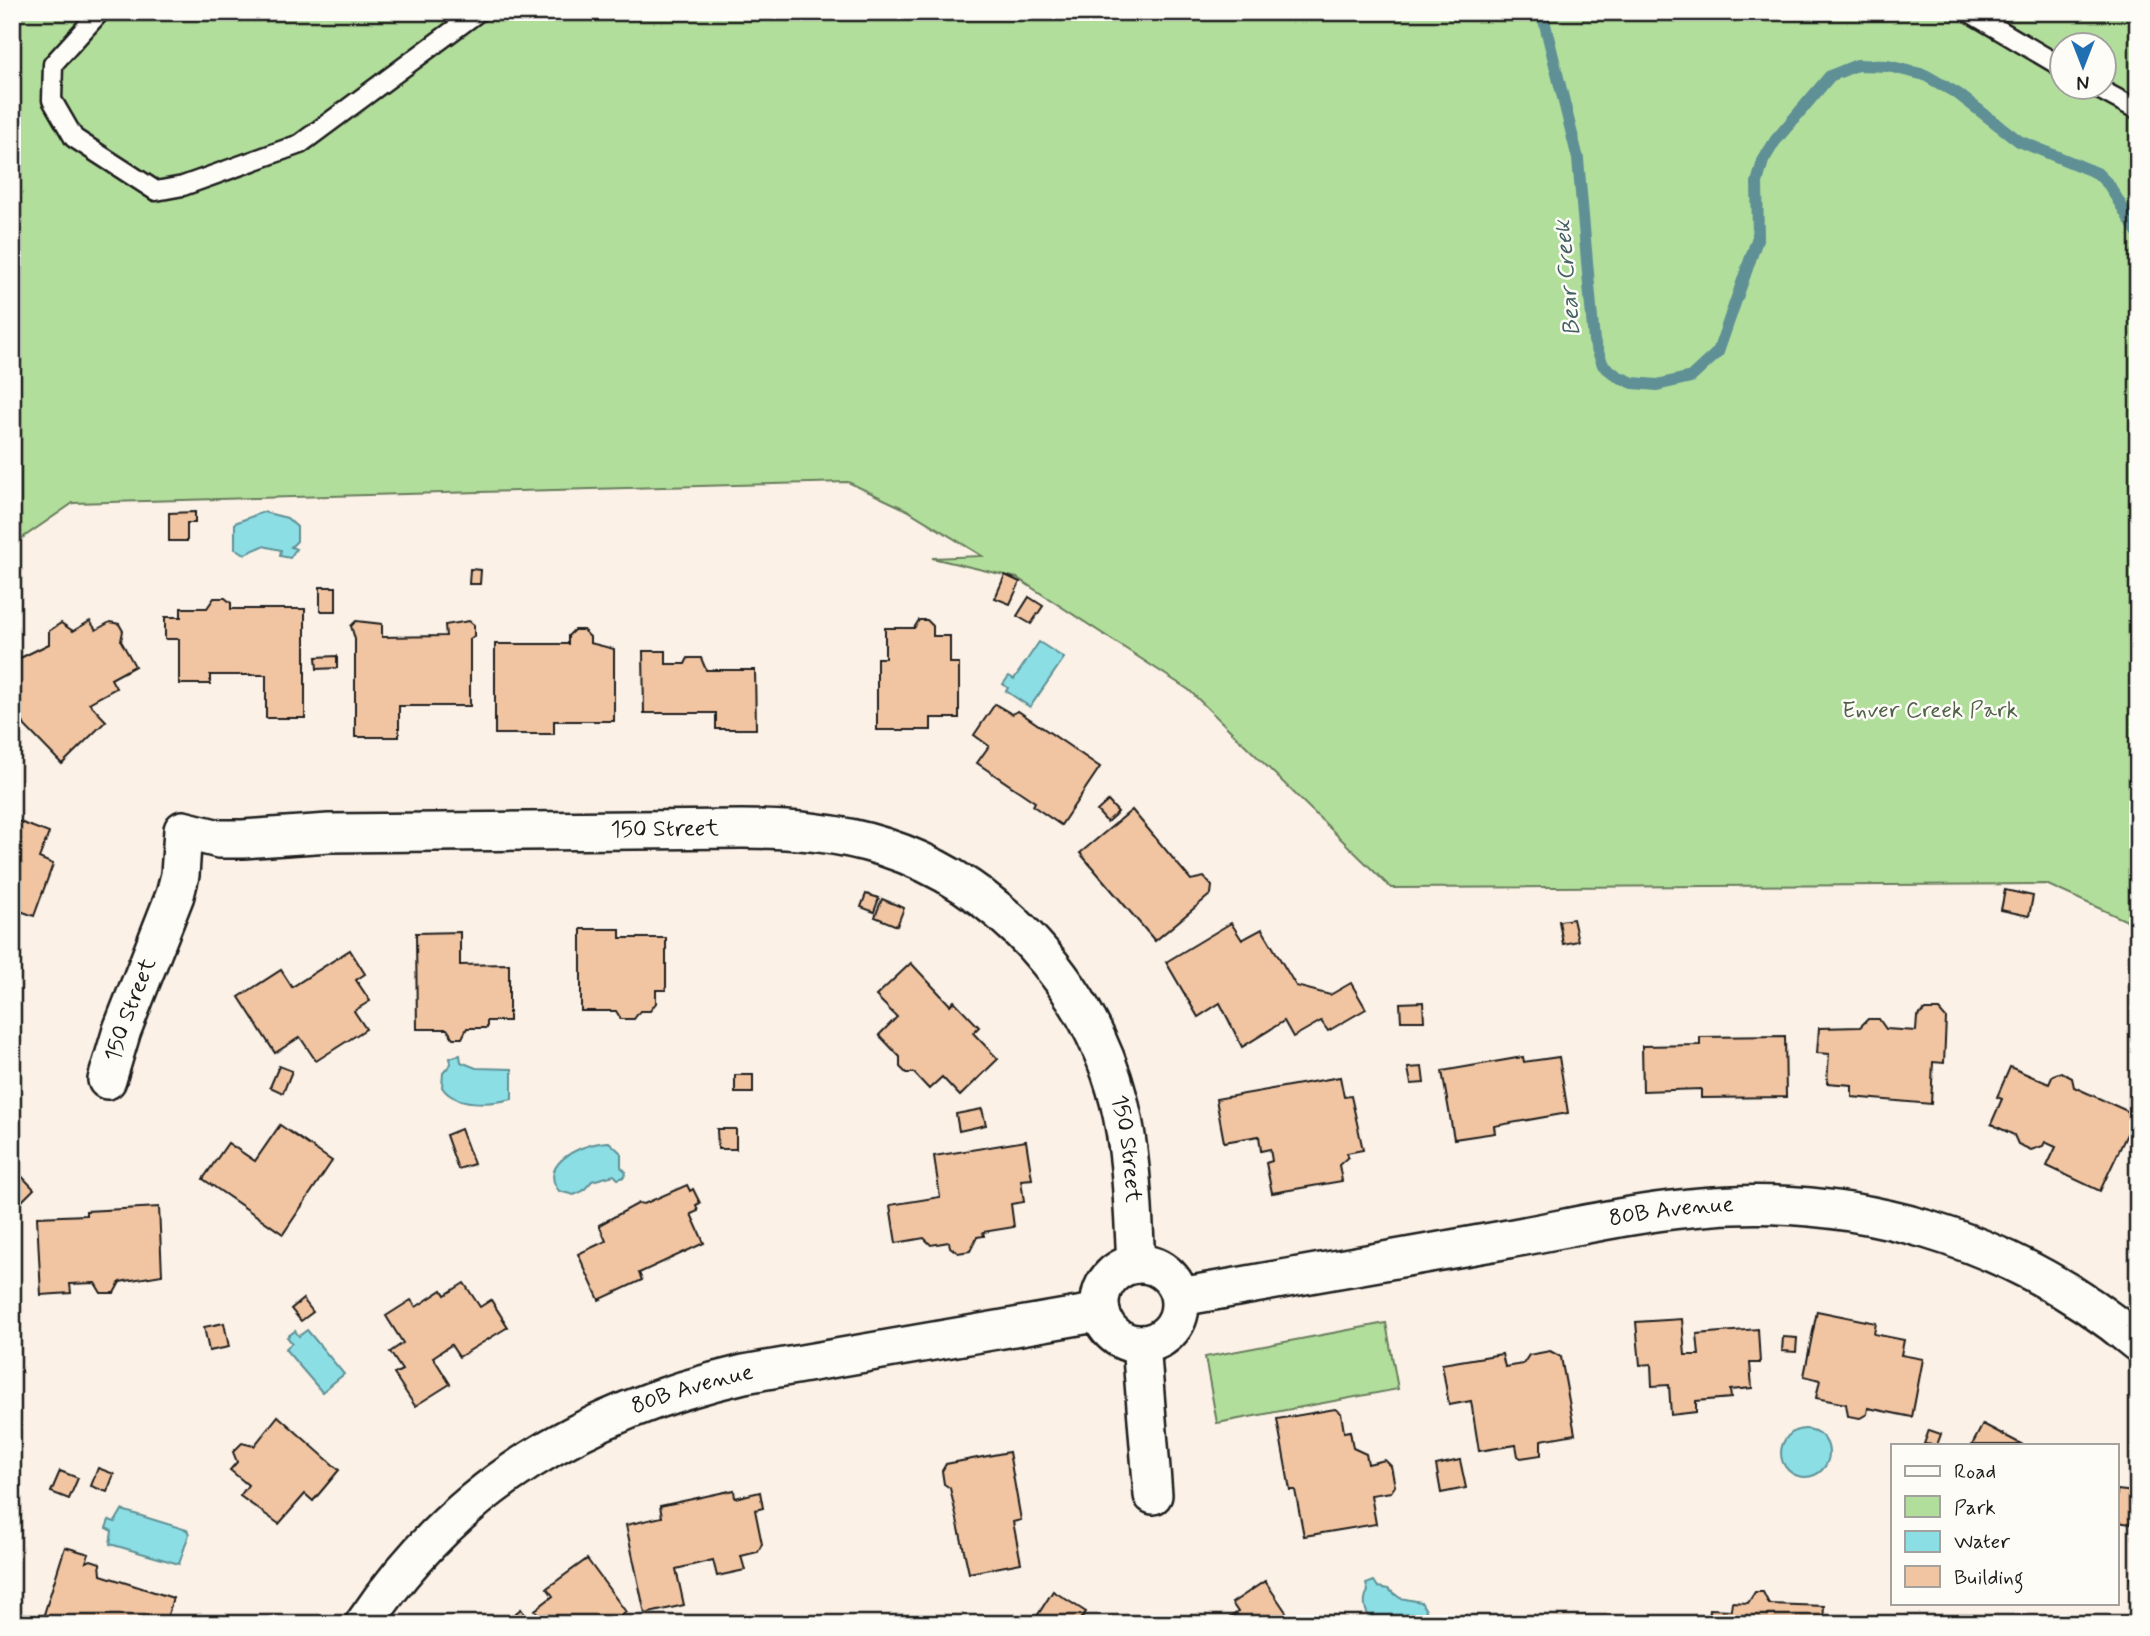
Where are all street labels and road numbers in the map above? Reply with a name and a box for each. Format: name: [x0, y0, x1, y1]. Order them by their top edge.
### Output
street label: 150 Street: [610, 814, 720, 845]
street label: 150 Street: [98, 953, 164, 1065]
street label: 150 Street: [1103, 1092, 1148, 1204]
street label: 80B Avenue: [1607, 1190, 1735, 1234]
street label: 80B Avenue: [627, 1358, 755, 1422]

